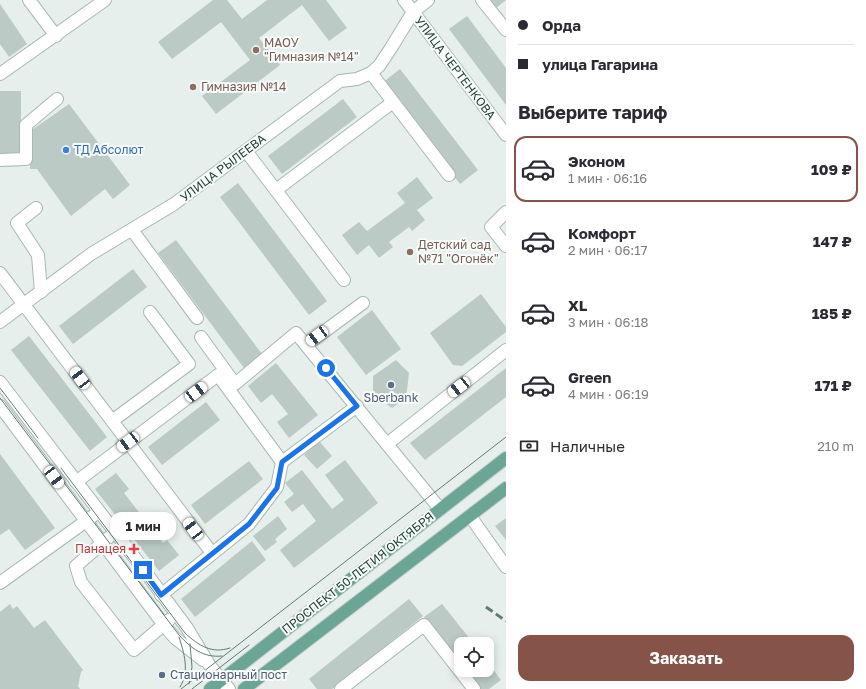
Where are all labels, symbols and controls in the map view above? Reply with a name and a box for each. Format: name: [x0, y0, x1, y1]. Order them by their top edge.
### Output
street label: УЛИЦА ЧЕРТЕНКОВА: [412, 13, 499, 122]
text: Орда: [542, 16, 581, 34]
place label: МАОУ "Гимназия №14": [264, 35, 359, 64]
marker: МАОУ "Гимназия №14": [251, 45, 261, 55]
text: улица Гагарина: [542, 55, 658, 73]
place label: Гимназия №14: [201, 79, 286, 94]
marker: Гимназия №14: [188, 82, 198, 92]
text: Выберите тариф: [518, 101, 667, 123]
street label: УЛИЦА РЫЛЕЕВА: [177, 131, 268, 205]
place label: ТД Абсолют: [74, 142, 144, 157]
marker: ТД Абсолют: [61, 145, 71, 155]
icon: car: [520, 151, 556, 187]
text: Эконом: [568, 152, 625, 170]
text: 109 ₽: [811, 160, 852, 178]
text: 1 мин · 06:16: [568, 170, 647, 186]
icon: car: [520, 223, 556, 259]
text: Комфорт: [568, 224, 636, 242]
text: 147 ₽: [813, 232, 852, 250]
place label: Детский сад №71 "Огонёк": [418, 237, 499, 266]
text: 2 мин · 06:17: [568, 242, 647, 258]
marker: Детский сад №71 "Огонёк": [405, 247, 415, 257]
icon: car: [520, 295, 556, 331]
text: XL: [568, 296, 587, 314]
text: 185 ₽: [812, 304, 852, 322]
text: 3 мин · 06:18: [568, 314, 649, 330]
car: [304, 324, 330, 348]
route start: [317, 359, 335, 377]
car: [68, 365, 92, 391]
icon: car: [520, 367, 556, 403]
text: Green: [568, 368, 611, 386]
car: [446, 375, 472, 399]
text: 171 ₽: [814, 376, 852, 394]
car: [183, 380, 209, 404]
marker: Sberbank: [386, 380, 396, 390]
text: 4 мин · 06:19: [568, 386, 649, 402]
place label: Sberbank: [363, 390, 419, 405]
car: [115, 430, 141, 454]
icon: cash: [518, 435, 540, 457]
text: Наличные: [550, 437, 625, 455]
text: 210 m: [817, 438, 854, 454]
car: [42, 464, 66, 490]
street label: ПРОСПЕКТ 50-ЛЕТИЯ ОКТЯБРЯ: [279, 509, 437, 637]
callout: 1 мин: [110, 512, 176, 540]
car: [181, 516, 205, 542]
text: 1 мин: [125, 518, 161, 534]
place label: Панацея: [75, 541, 126, 556]
marker: Панацея: [129, 544, 139, 554]
route end: [134, 561, 152, 579]
button: Заказать: [518, 635, 854, 681]
map controls: [454, 637, 494, 677]
button: locate: [454, 637, 494, 677]
place label: Стационарный пост: [170, 667, 287, 682]
marker: Стационарный пост: [157, 670, 167, 680]

